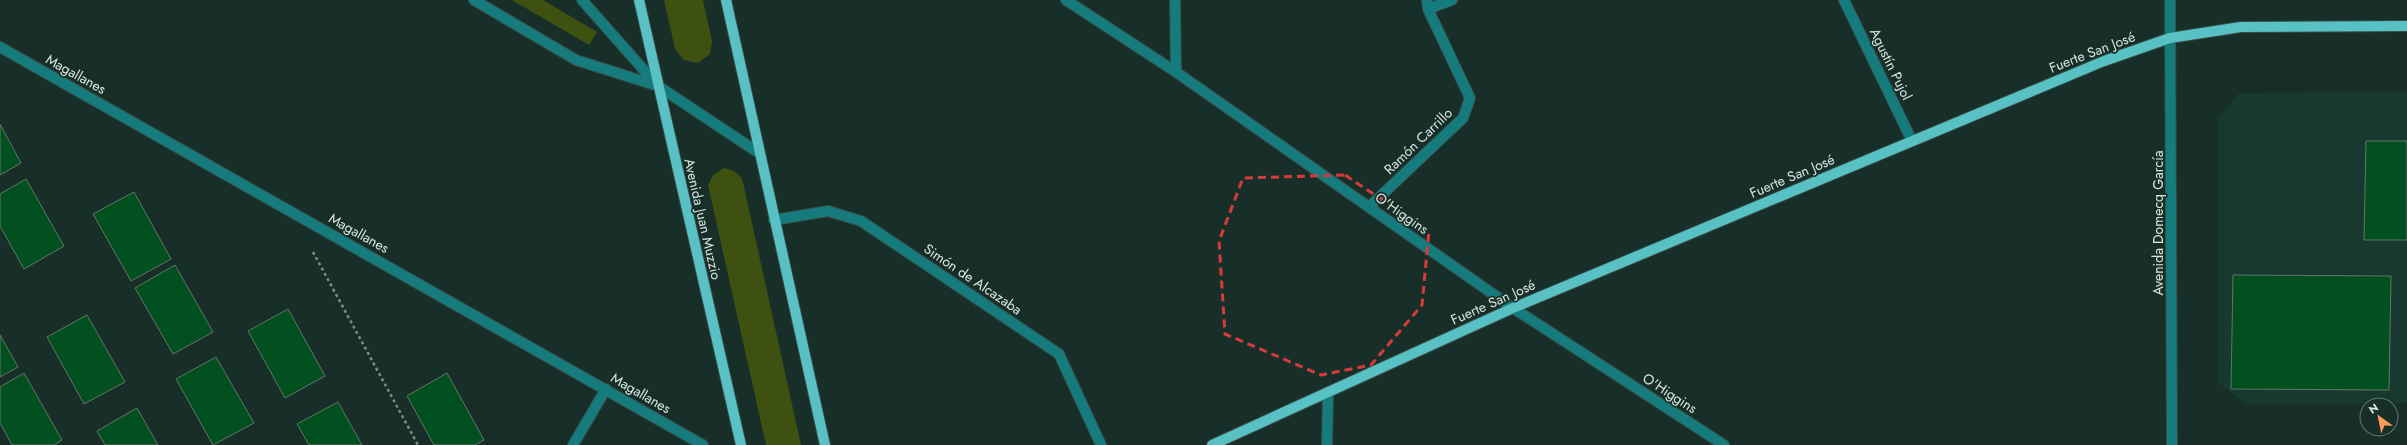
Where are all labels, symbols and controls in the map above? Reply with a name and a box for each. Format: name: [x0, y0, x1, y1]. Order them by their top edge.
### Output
street label: Agustín Pujol: [1865, 25, 1917, 103]
street label: Fuerte San José: [2046, 26, 2138, 78]
street label: Magallanes: [42, 49, 110, 99]
street label: Ramón Carrillo: [1379, 103, 1457, 179]
street label: Fuerte San José: [1746, 149, 1838, 203]
street label: Avenida Domecq García: [2148, 150, 2168, 296]
street label: Avenida Juan Muzzio: [679, 156, 727, 282]
street label: O'Higgins: [1371, 187, 1433, 239]
street label: Magallanes: [325, 208, 393, 258]
street label: Simón de Alcazaba: [920, 239, 1026, 319]
street label: Fuerte San José: [1448, 274, 1538, 330]
street label: Magallanes: [607, 368, 675, 418]
street label: O'Higgins: [1639, 368, 1701, 418]
north arrow: [2359, 397, 2399, 437]
text: N: [2366, 400, 2382, 418]

